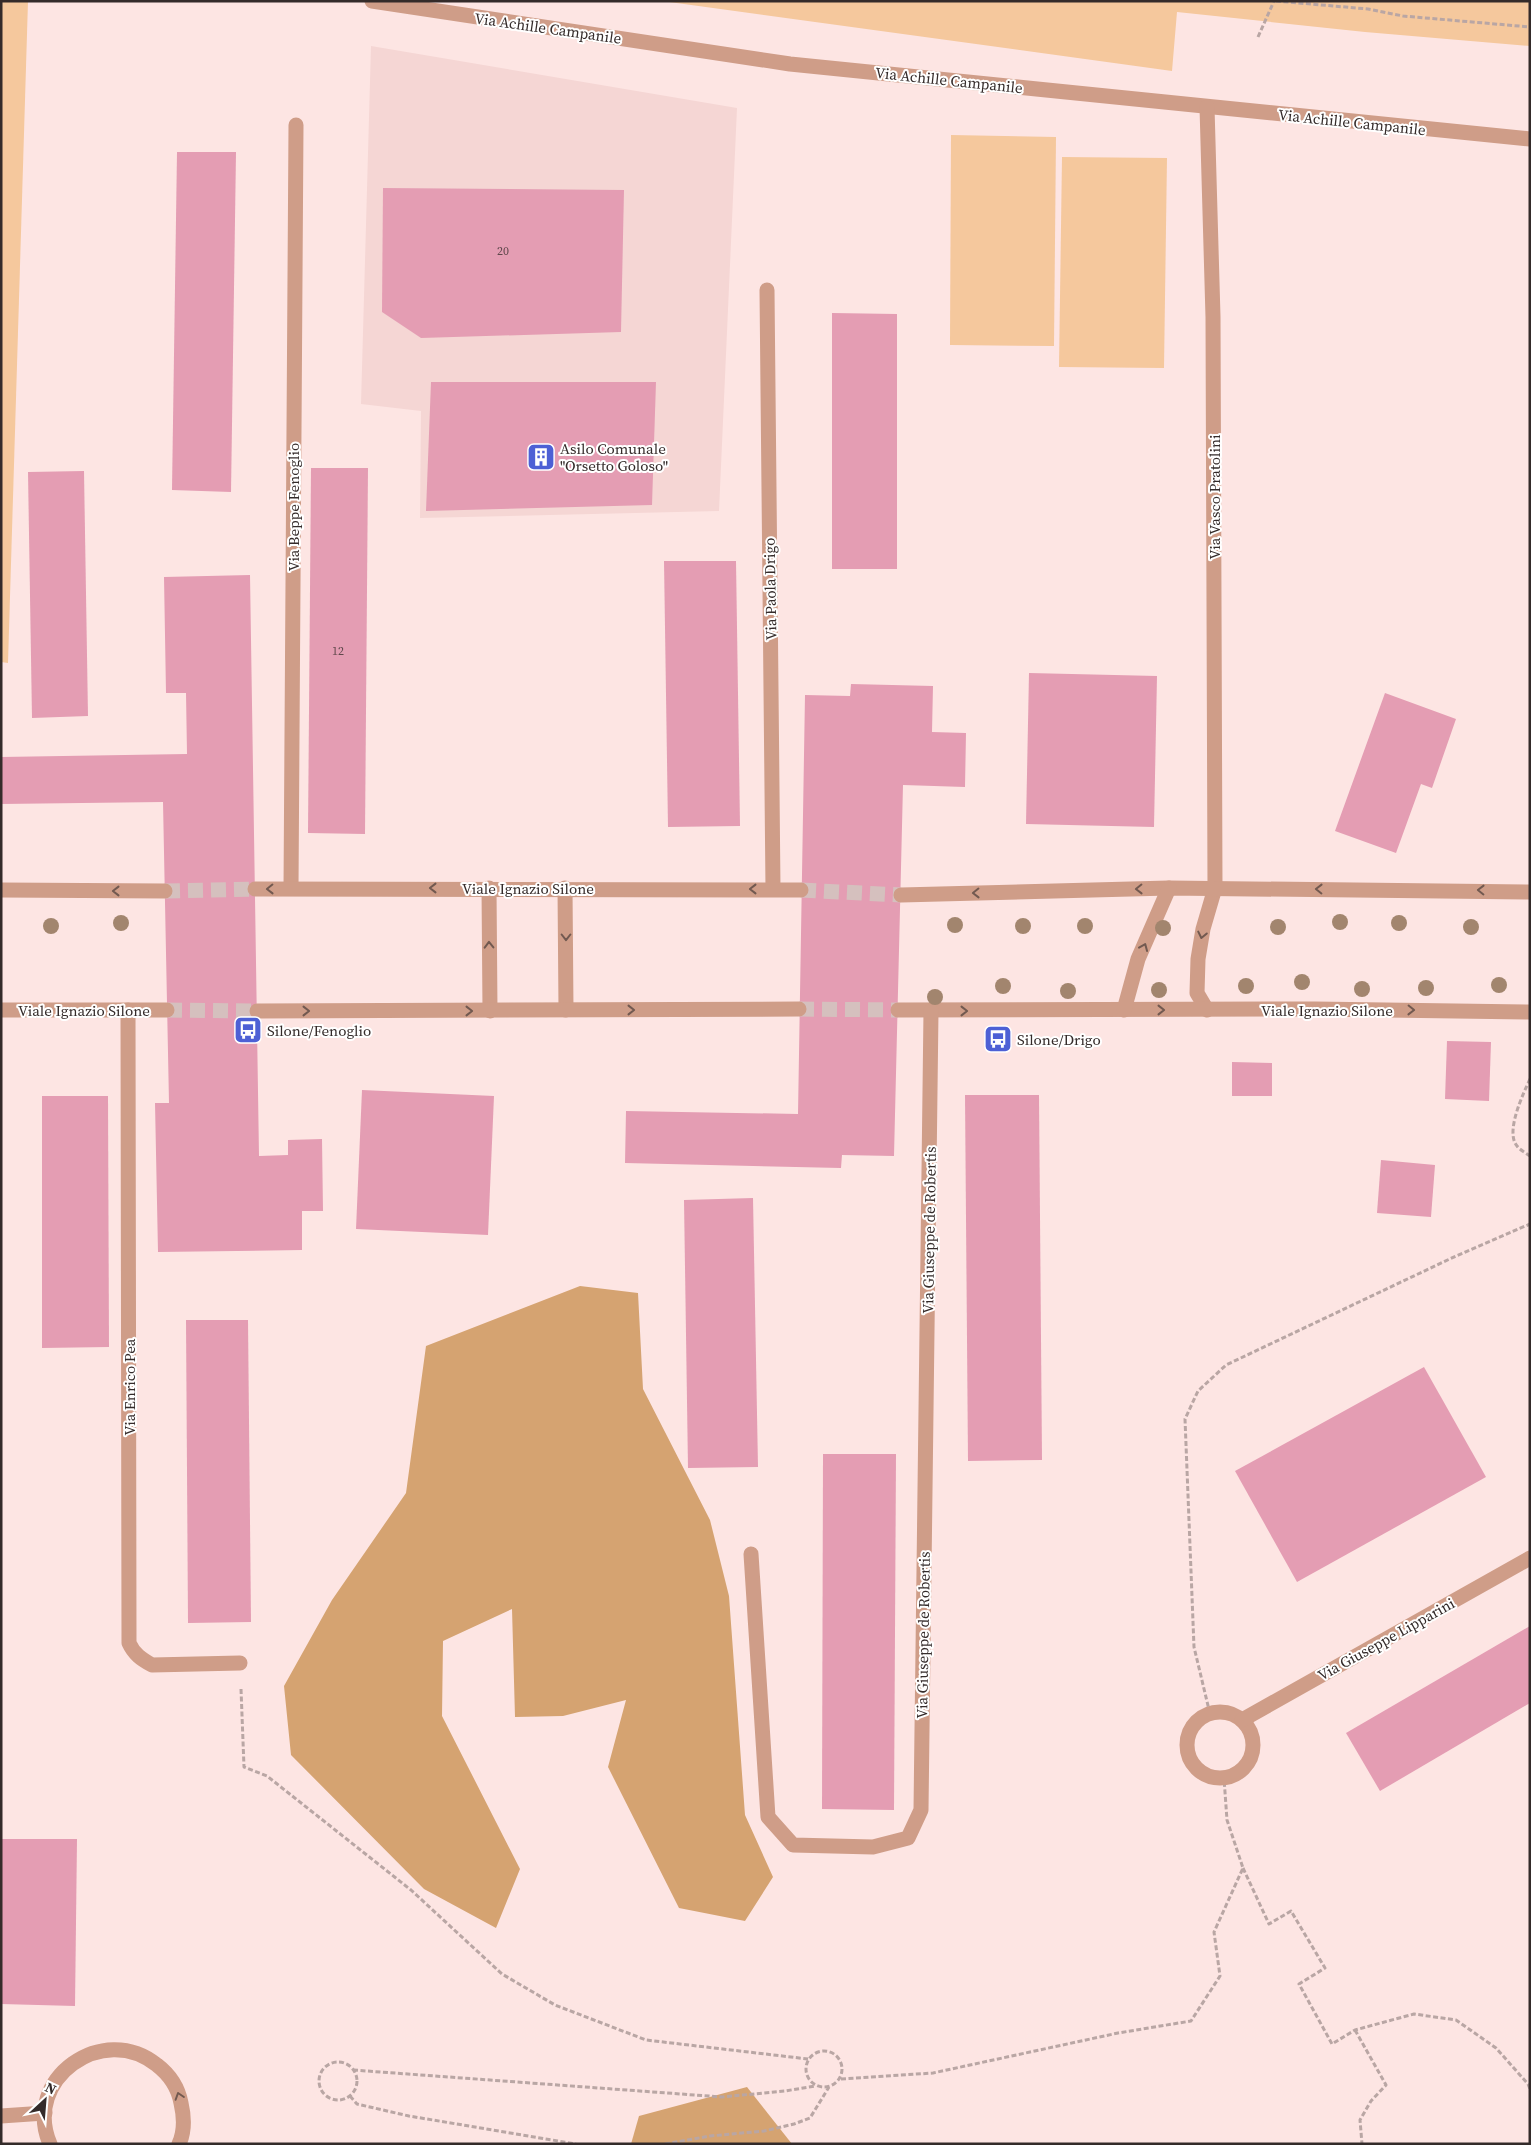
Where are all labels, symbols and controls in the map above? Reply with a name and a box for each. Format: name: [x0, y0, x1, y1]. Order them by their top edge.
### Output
street label: Via Achille Campanile: [473, 7, 623, 49]
street label: Via Achille Campanile: [874, 62, 1024, 98]
street label: Via Achille Campanile: [1277, 104, 1427, 140]
house number: 20: [497, 243, 509, 259]
street label: Via Vasco Pratolini: [1204, 435, 1225, 559]
place label: Asilo Comunale "Orsetto Goloso": [560, 438, 668, 476]
building icon: Asilo Comunale "Orsetto Goloso": [526, 442, 556, 472]
street label: Via Beppe Fenoglio: [283, 443, 304, 571]
street label: Via Paola Drigo: [759, 538, 781, 640]
house number: 12: [332, 643, 344, 659]
street label: Viale Ignazio Silone: [462, 878, 594, 899]
one-way arrow: [428, 883, 436, 893]
one-way arrow: [748, 883, 756, 894]
one-way arrow: [1134, 883, 1142, 894]
one-way arrow: [266, 884, 274, 894]
one-way arrow: [1314, 884, 1322, 894]
one-way arrow: [112, 885, 120, 896]
one-way arrow: [1477, 885, 1485, 896]
one-way arrow: [972, 888, 980, 898]
one-way arrow: [1197, 930, 1208, 939]
one-way arrow: [561, 934, 571, 941]
one-way arrow: [484, 940, 494, 948]
one-way arrow: [1137, 943, 1148, 952]
street label: Viale Ignazio Silone: [18, 1000, 150, 1021]
street label: Viale Ignazio Silone: [1261, 1000, 1393, 1021]
one-way arrow: [628, 1005, 635, 1015]
one-way arrow: [1158, 1005, 1166, 1015]
one-way arrow: [1408, 1005, 1416, 1015]
one-way arrow: [302, 1006, 310, 1016]
one-way arrow: [465, 1006, 473, 1016]
one-way arrow: [960, 1006, 968, 1016]
bus stop icon: Silone/Fenoglio: [233, 1015, 263, 1045]
place label: Silone/Fenoglio: [267, 1020, 371, 1041]
bus stop icon: Silone/Drigo: [983, 1024, 1013, 1054]
place label: Silone/Drigo: [1017, 1029, 1101, 1050]
street label: Via Giuseppe de Robertis: [917, 1146, 941, 1314]
street label: Via Enrico Pea: [119, 1338, 140, 1435]
street label: Via Giuseppe de Robertis: [911, 1551, 935, 1719]
street label: Via Giuseppe Lipparini: [1314, 1593, 1458, 1685]
north arrow: [20, 2075, 70, 2125]
text: N: [42, 2077, 60, 2100]
one-way arrow: [175, 2093, 185, 2101]

